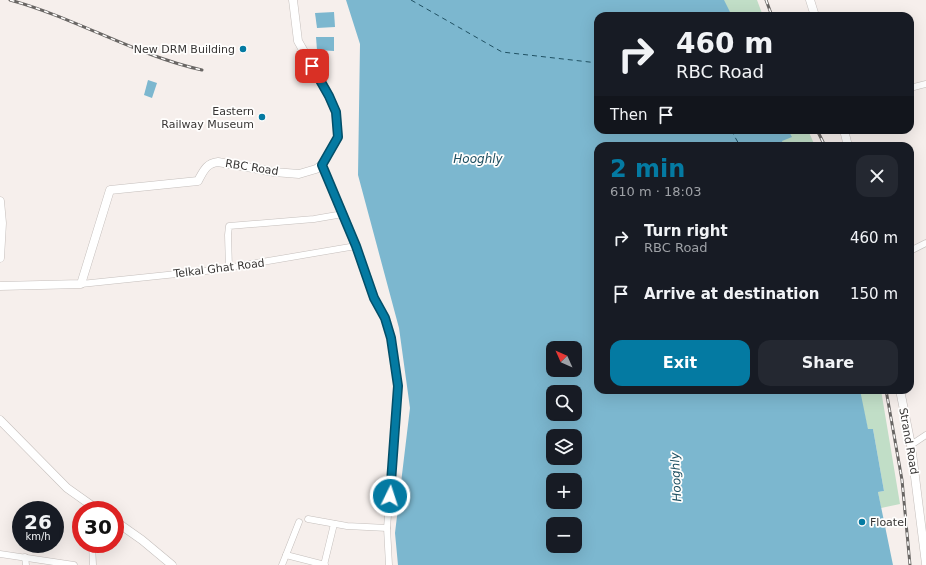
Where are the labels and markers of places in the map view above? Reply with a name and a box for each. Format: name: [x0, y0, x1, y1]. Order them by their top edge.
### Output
place label: New DRM Building: [134, 43, 235, 56]
marker: New DRM Building: [238, 44, 248, 54]
pin: [295, 49, 329, 83]
place label: Eastern Railway Museum: [161, 105, 254, 131]
marker: Eastern Railway Museum: [257, 112, 267, 122]
place label: Floatel: [870, 516, 907, 529]
marker: Floatel: [857, 517, 867, 527]

